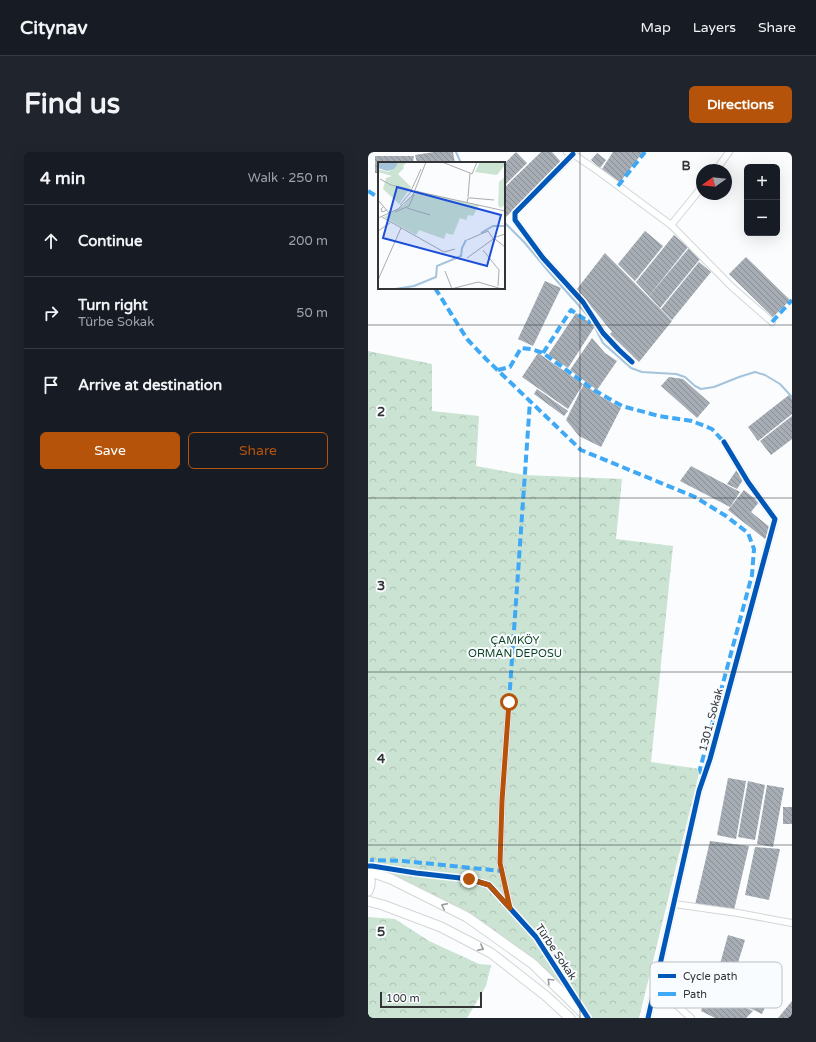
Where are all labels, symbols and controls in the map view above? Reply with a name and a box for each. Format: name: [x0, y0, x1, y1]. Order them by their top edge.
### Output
text: Citynav: [20, 17, 87, 39]
text: Map: [641, 19, 671, 36]
text: Layers: [693, 19, 736, 36]
text: Share: [758, 19, 796, 36]
button: Directions: [689, 86, 792, 123]
text: Find us: [24, 87, 120, 121]
text: B: [681, 158, 691, 174]
inset map: [378, 162, 505, 289]
north arrow: [696, 164, 732, 200]
map controls: [744, 164, 780, 236]
button: +: [744, 164, 780, 200]
text: 4 min: [40, 168, 85, 189]
text: Walk · 250 m: [248, 170, 328, 186]
button: −: [744, 200, 780, 236]
icon: ahead: [40, 230, 62, 252]
text: Continue: [78, 232, 142, 250]
text: 200 m: [288, 233, 328, 249]
text: Turn right: [78, 296, 148, 314]
icon: right: [40, 302, 62, 324]
text: 50 m: [296, 305, 328, 321]
text: Türbe Sokak: [78, 314, 154, 330]
icon: arrive: [40, 374, 62, 396]
text: Arrive at destination: [78, 376, 222, 394]
text: 2: [377, 404, 385, 420]
button: Save: [40, 432, 180, 469]
button: Share: [188, 432, 328, 469]
text: 3: [377, 578, 385, 594]
park label: ÇAMKÖY ORMAN DEPOSU: [468, 634, 562, 660]
street label: 1301. Sokak: [696, 687, 726, 753]
route start: [500, 693, 518, 711]
text: 4: [377, 751, 386, 767]
route end: [460, 870, 478, 888]
one-way arrow: [441, 903, 449, 911]
street label: Türbe Sokak: [533, 922, 579, 982]
text: 5: [377, 924, 385, 940]
one-way arrow: [477, 943, 485, 951]
legend: [650, 962, 782, 1008]
text: Cycle path: [683, 970, 738, 983]
one-way arrow: [547, 978, 555, 986]
text: Path: [683, 988, 707, 1001]
scale bar: [380, 990, 482, 1009]
text: 100 m: [386, 992, 420, 1005]

